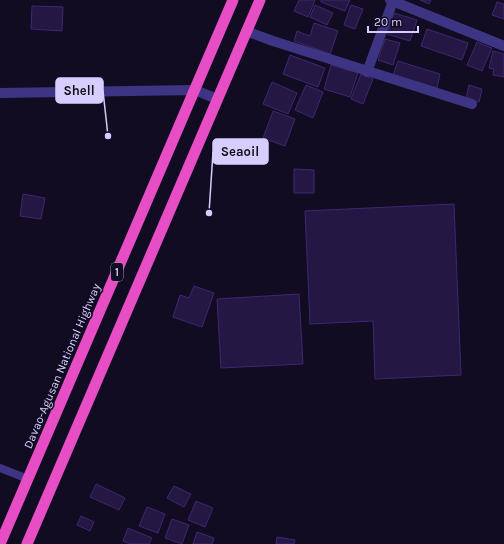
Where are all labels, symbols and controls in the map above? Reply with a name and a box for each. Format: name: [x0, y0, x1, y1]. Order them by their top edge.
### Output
scale bar: [368, 8, 418, 34]
text: 20 m: [374, 15, 402, 29]
callout: Shell: [56, 78, 103, 103]
text: Shell: [63, 83, 95, 98]
callout: Seaoil: [213, 139, 268, 164]
text: Seaoil: [221, 144, 259, 159]
road number: 1: [111, 263, 123, 281]
street label: Davao-Agusan National Highway: [21, 281, 103, 451]

